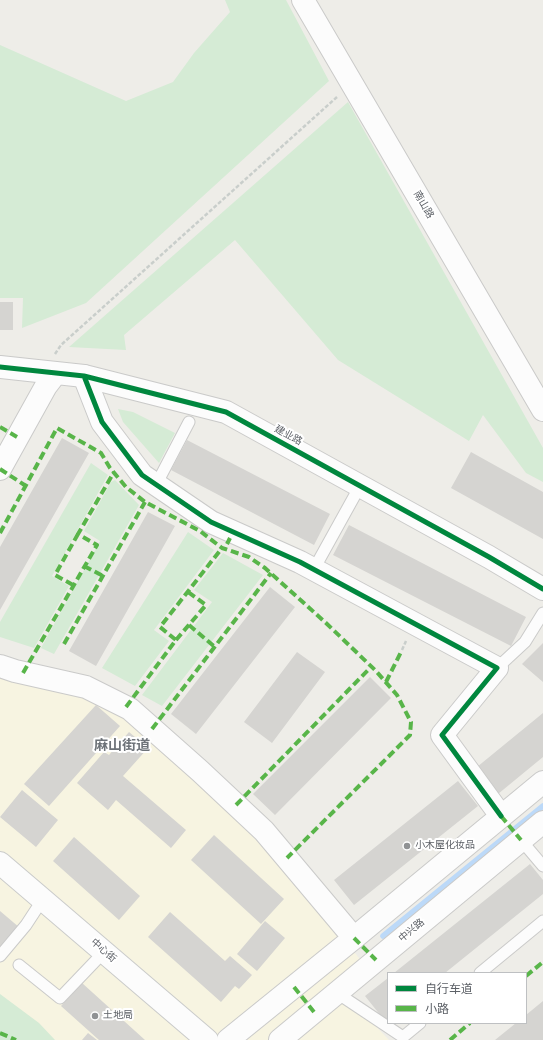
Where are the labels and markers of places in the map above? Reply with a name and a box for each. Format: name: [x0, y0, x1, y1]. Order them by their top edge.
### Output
place label: 小木屋化妆品: [415, 840, 475, 852]
marker: 小木屋化妆品: [402, 841, 412, 851]
place label: 土地局: [103, 1010, 133, 1022]
marker: 土地局: [90, 1011, 100, 1021]

